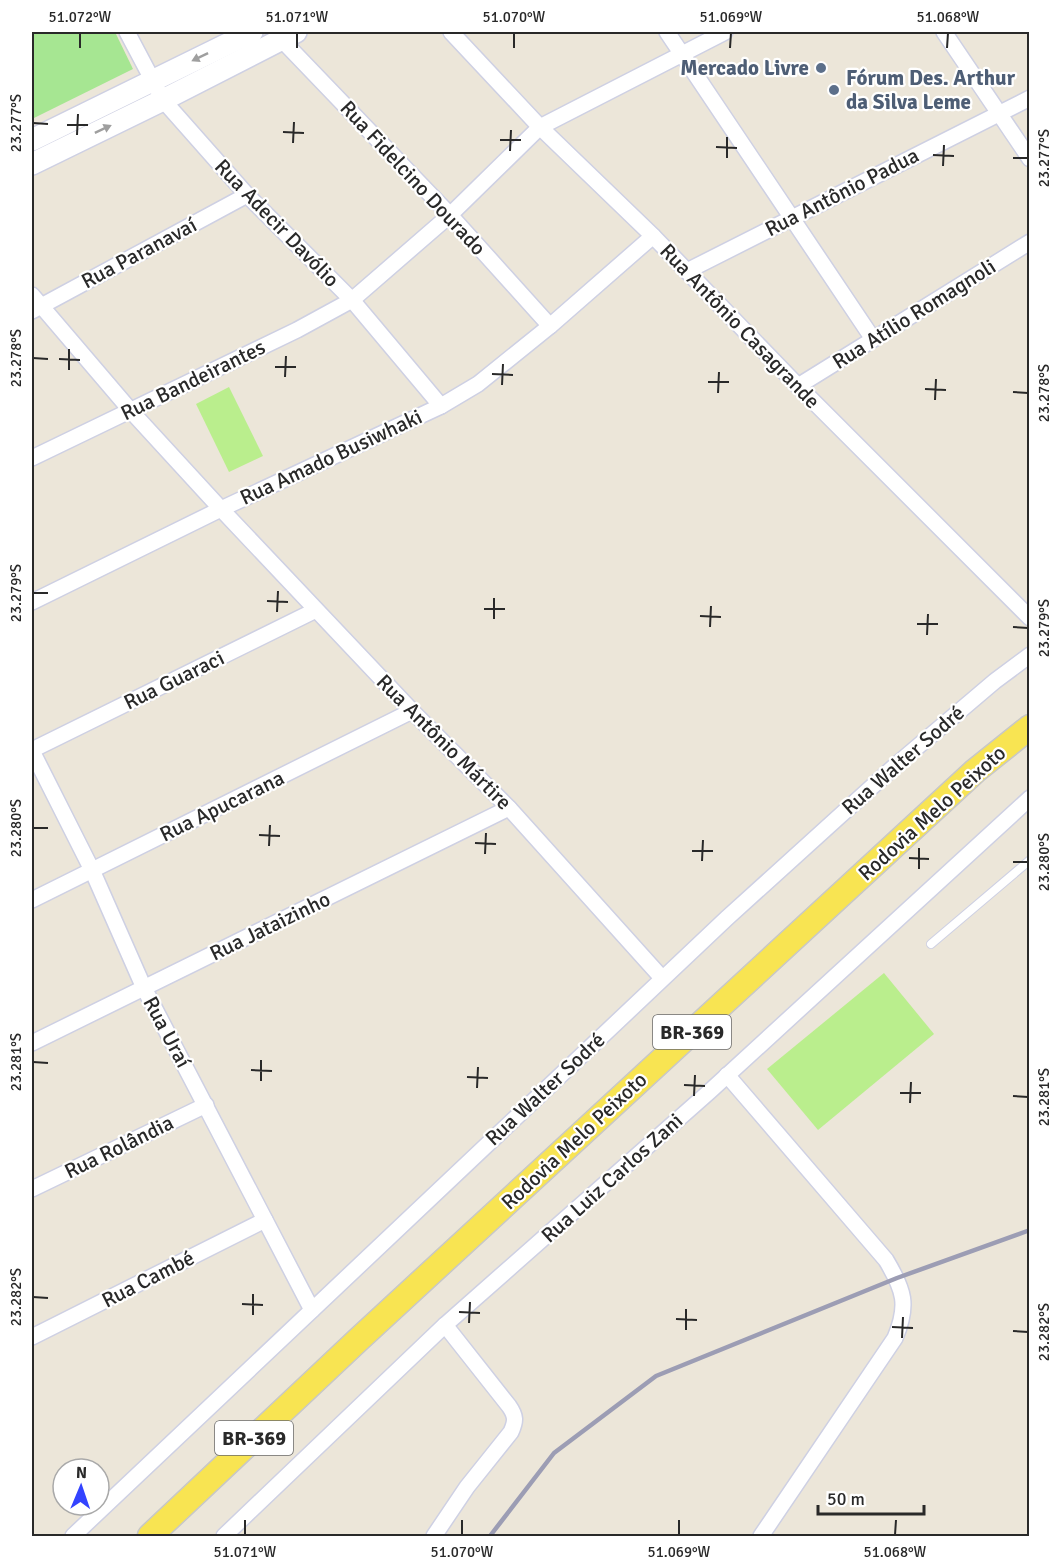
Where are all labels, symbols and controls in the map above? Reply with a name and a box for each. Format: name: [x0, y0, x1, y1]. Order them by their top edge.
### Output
text: 51.072°W: [49, 8, 112, 26]
text: 51.071°W: [266, 8, 329, 26]
text: 51.070°W: [483, 8, 546, 26]
text: 51.069°W: [700, 8, 763, 26]
text: 51.068°W: [917, 8, 980, 26]
one-way arrow: [191, 53, 208, 62]
place label: Mercado Livre: [680, 55, 809, 81]
marker: Mercado Livre: [814, 61, 828, 75]
place label: Fórum Des. Arthur da Silva Leme: [846, 65, 1016, 115]
marker: Fórum Des. Arthur da Silva Leme: [827, 83, 841, 97]
text: 23.277°S: [7, 94, 25, 152]
street label: Rua Fidelcino Dourado: [335, 95, 491, 261]
one-way arrow: [94, 124, 111, 133]
text: 23.277°S: [1035, 129, 1053, 187]
street label: Rua Antônio Padua: [761, 142, 923, 242]
street label: Rua Adecir Davólio: [209, 154, 345, 292]
street label: Rua Paranavaí: [77, 212, 201, 294]
street label: Rua Antônio Casagrande: [654, 238, 826, 414]
street label: Rua Atílio Romagnoli: [828, 253, 1000, 375]
text: 23.278°S: [7, 329, 25, 387]
street label: Rua Bandeirantes: [116, 334, 270, 426]
text: 23.278°S: [1035, 364, 1053, 422]
street label: Rua Amado Busiwhaki: [236, 403, 426, 511]
text: 23.279°S: [7, 564, 25, 622]
text: 23.279°S: [1035, 599, 1053, 657]
street label: Rua Guaraci: [120, 645, 228, 715]
street label: Rua Antônio Mártire: [371, 669, 517, 815]
street label: Rua Walter Sodré: [836, 700, 970, 820]
street label: Rodovia Melo Peixoto: [853, 740, 1011, 886]
street label: Rua Apucarana: [156, 765, 288, 847]
text: 23.280°S: [7, 799, 25, 857]
text: 23.280°S: [1035, 833, 1053, 891]
street label: Rua Jataizinho: [206, 886, 334, 966]
street label: Rua Uraí: [137, 992, 197, 1072]
road number: BR-369: [653, 1015, 731, 1049]
street label: Rua Walter Sodré: [480, 1027, 610, 1151]
text: 23.281°S: [7, 1033, 25, 1091]
street label: Rodovia Melo Peixoto: [496, 1067, 652, 1215]
text: 23.281°S: [1035, 1068, 1053, 1126]
street label: Rua Luiz Carlos Zani: [536, 1108, 688, 1248]
street label: Rua Rolândia: [60, 1109, 178, 1185]
street label: Rua Cambé: [97, 1245, 199, 1313]
text: 23.282°S: [7, 1268, 25, 1326]
text: 23.282°S: [1035, 1303, 1053, 1361]
road number: BR-369: [215, 1421, 293, 1455]
north arrow: [51, 1457, 111, 1517]
text: N: [76, 1463, 87, 1483]
scale bar: [818, 1478, 924, 1516]
text: 50 m: [827, 1488, 865, 1510]
text: 51.071°W: [214, 1543, 277, 1561]
text: 51.070°W: [431, 1543, 494, 1561]
text: 51.069°W: [648, 1543, 711, 1561]
text: 51.068°W: [864, 1543, 927, 1561]

